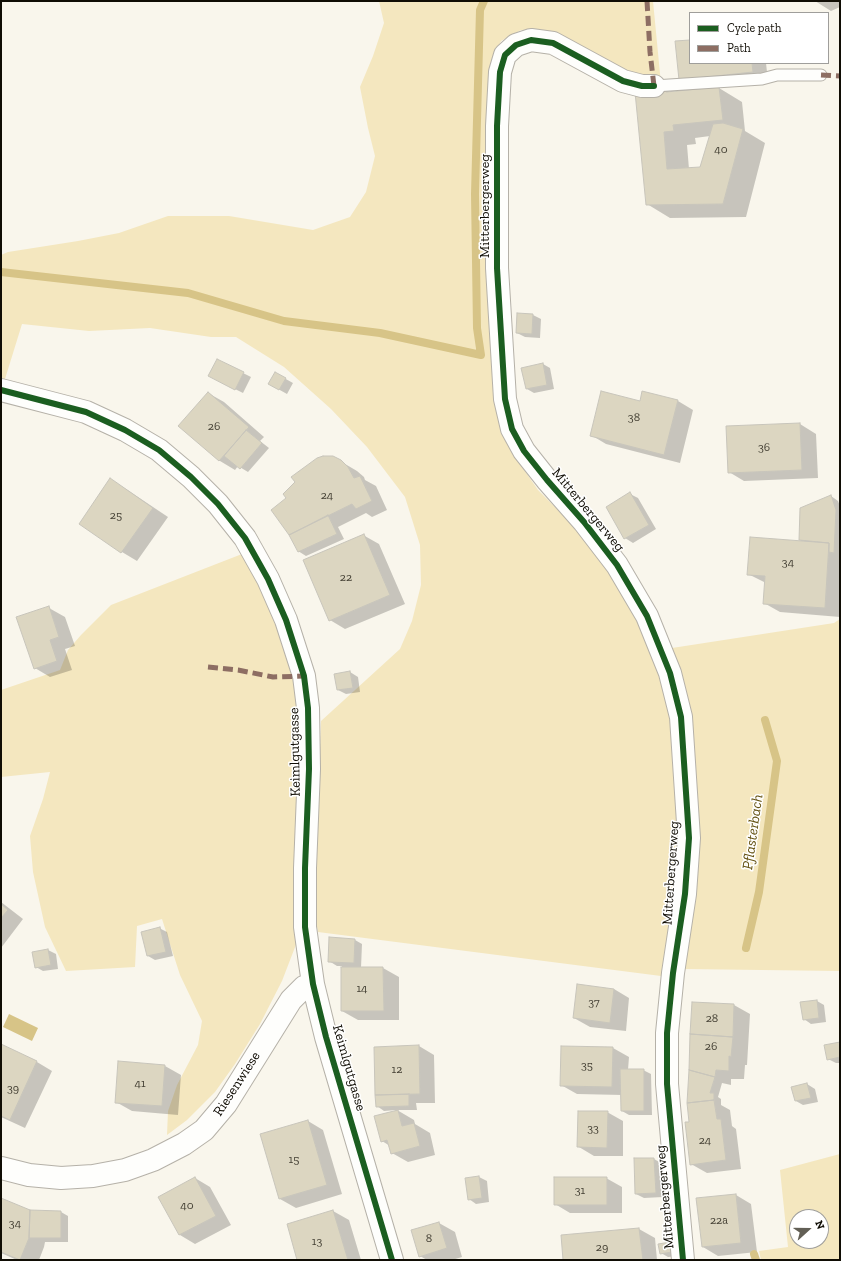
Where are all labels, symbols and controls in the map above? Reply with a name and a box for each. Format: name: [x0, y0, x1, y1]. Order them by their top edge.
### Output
legend: [689, 12, 829, 64]
text: Cycle path: [727, 21, 781, 35]
text: Path: [727, 41, 751, 55]
house number: 40: [714, 143, 728, 157]
street label: Mitterbergerweg: [477, 154, 493, 258]
house number: 38: [628, 411, 640, 425]
house number: 26: [208, 420, 220, 434]
house number: 36: [758, 441, 770, 455]
street label: Mitterbergerweg: [548, 465, 628, 555]
house number: 24: [321, 489, 333, 503]
house number: 25: [110, 509, 122, 523]
house number: 34: [782, 556, 794, 570]
house number: 22: [340, 571, 352, 585]
street label: Keimlgutgasse: [286, 707, 304, 797]
water label: Pflasterbach: [739, 793, 767, 871]
street label: Mitterbergerweg: [659, 821, 683, 925]
house number: 14: [356, 982, 368, 996]
house number: 37: [588, 996, 600, 1010]
house number: 28: [706, 1012, 718, 1026]
street label: Keimlgutgasse: [329, 1023, 369, 1113]
house number: 26: [705, 1040, 717, 1054]
street label: Riesenwiese: [210, 1049, 264, 1119]
house number: 35: [581, 1059, 593, 1073]
house number: 12: [392, 1063, 402, 1077]
house number: 41: [134, 1077, 146, 1091]
house number: 39: [7, 1082, 19, 1096]
house number: 33: [587, 1122, 599, 1136]
house number: 24: [699, 1134, 711, 1148]
street label: Mitterbergerweg: [652, 1144, 678, 1250]
house number: 15: [289, 1153, 299, 1167]
house number: 31: [575, 1184, 585, 1198]
house number: 40: [180, 1199, 194, 1213]
north arrow: [789, 1209, 829, 1249]
house number: 22a: [710, 1214, 728, 1228]
house number: 34: [9, 1217, 21, 1231]
text: N: [812, 1219, 827, 1231]
house number: 8: [426, 1232, 432, 1246]
house number: 13: [312, 1235, 322, 1249]
house number: 29: [596, 1241, 608, 1255]

